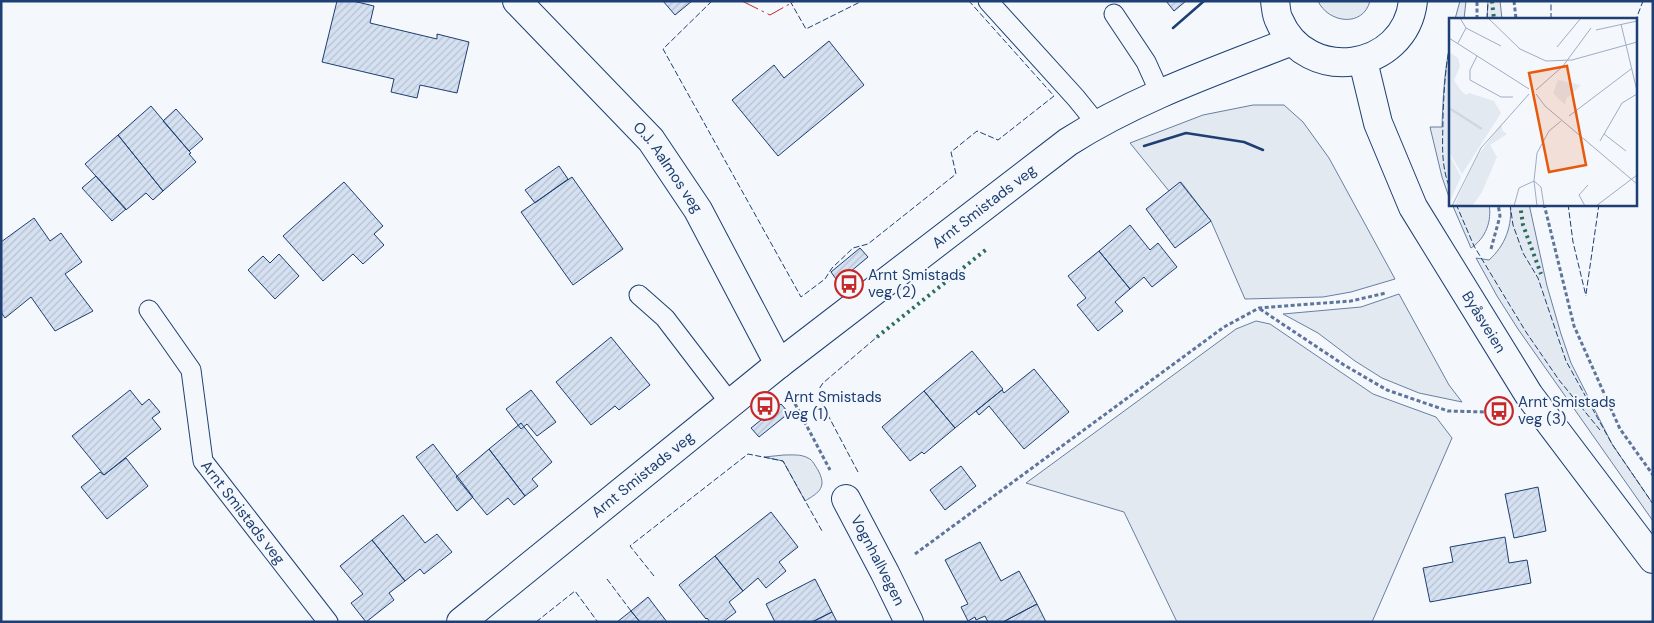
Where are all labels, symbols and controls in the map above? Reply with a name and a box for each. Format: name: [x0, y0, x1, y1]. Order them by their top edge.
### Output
inset map: [1449, 18, 1636, 205]
street label: O.J. Aalmos veg: [629, 117, 707, 217]
street label: Arnt Smistads veg: [928, 160, 1040, 253]
place label: Arnt Smistads veg (2): [868, 265, 966, 302]
bus stop icon: Arnt Smistads veg (2): [834, 269, 864, 299]
street label: Byåsveien: [1457, 287, 1511, 357]
place label: Arnt Smistads veg (1): [784, 387, 882, 424]
bus stop icon: Arnt Smistads veg (1): [750, 391, 780, 421]
place label: Arnt Smistads veg (3): [1518, 392, 1616, 429]
bus stop icon: Arnt Smistads veg (3): [1484, 396, 1514, 426]
street label: Arnt Smistads veg: [587, 427, 698, 522]
street label: Arnt Smistads veg: [196, 456, 289, 568]
street label: Vognhallvegen: [846, 511, 909, 609]

